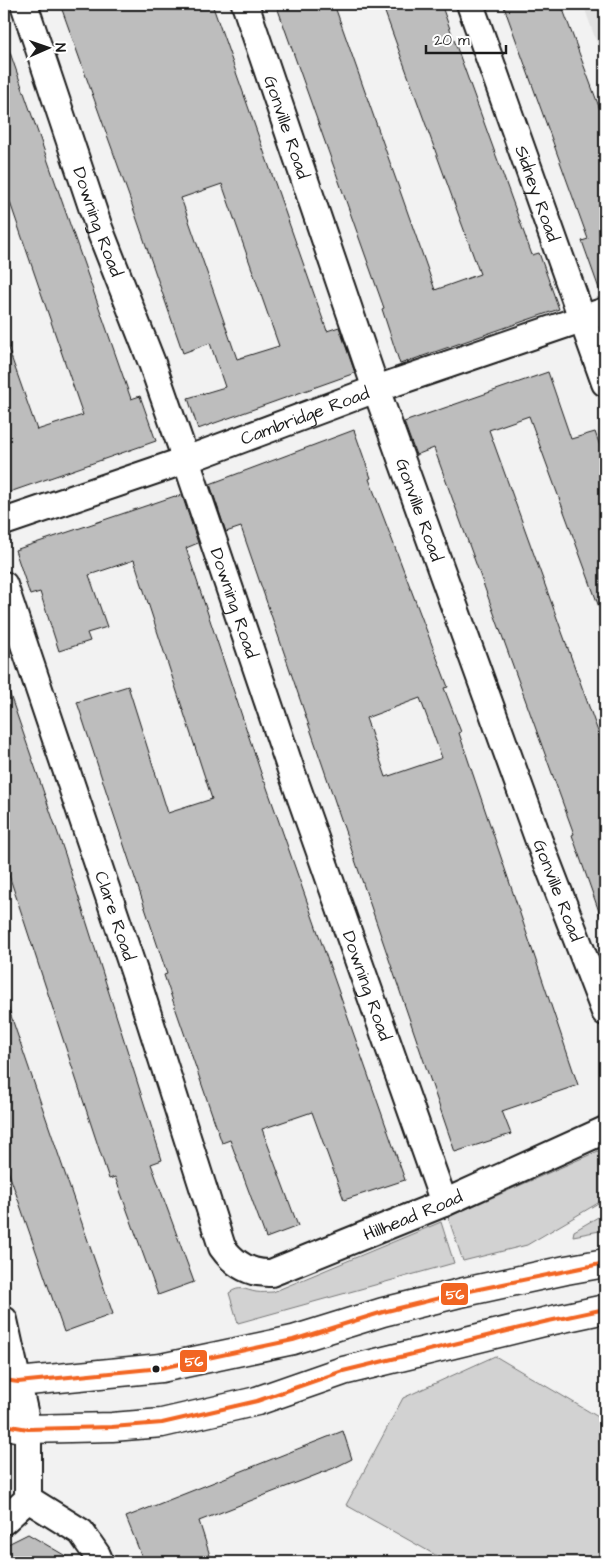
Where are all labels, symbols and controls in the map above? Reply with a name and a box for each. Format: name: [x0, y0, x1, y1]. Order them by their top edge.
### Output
north arrow: [22, 22, 72, 72]
scale bar: [426, 22, 506, 54]
text: 20 m: [434, 30, 470, 51]
text: N: [50, 43, 70, 53]
street label: Gonville Road: [258, 72, 316, 182]
street label: Sidney Road: [509, 142, 566, 245]
street label: Downing Road: [67, 164, 129, 280]
street label: Cambridge Road: [237, 380, 373, 451]
street label: Gonville Road: [390, 455, 450, 565]
street label: Downing Road: [204, 545, 265, 661]
street label: Gonville Road: [527, 836, 589, 945]
street label: Clare Road: [89, 868, 142, 964]
street label: Downing Road: [336, 927, 398, 1044]
street label: Hillhead Road: [359, 1184, 466, 1247]
line badge: 56: [440, 1282, 469, 1306]
text: 56: [446, 1285, 465, 1305]
line badge: 56: [179, 1349, 208, 1373]
text: 56: [185, 1352, 204, 1372]
unlabelled marker: [151, 1364, 161, 1374]

